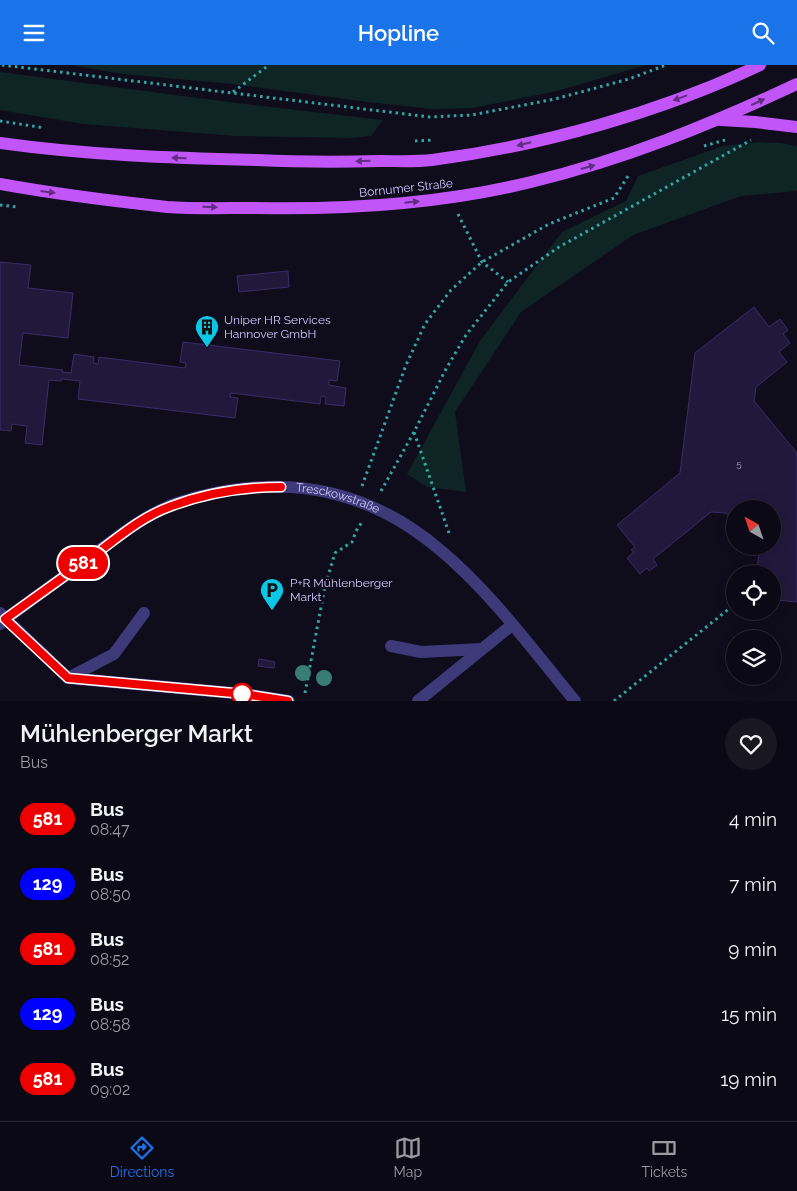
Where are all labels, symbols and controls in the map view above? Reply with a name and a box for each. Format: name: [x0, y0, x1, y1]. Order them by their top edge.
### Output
icon: menu: [20, 19, 48, 47]
icon: search: [749, 19, 777, 47]
text: Hopline: [358, 20, 439, 46]
one-way arrow: [672, 94, 687, 102]
one-way arrow: [751, 98, 765, 106]
one-way arrow: [517, 140, 532, 148]
one-way arrow: [171, 154, 187, 162]
one-way arrow: [355, 157, 371, 165]
one-way arrow: [581, 163, 596, 171]
street label: Bornumer Straße: [358, 176, 454, 200]
one-way arrow: [40, 188, 56, 196]
one-way arrow: [404, 198, 420, 206]
one-way arrow: [202, 204, 218, 212]
place label: Uniper HR Services Hannover GmbH: [224, 313, 331, 341]
building icon: Uniper HR Services Hannover GmbH: [194, 314, 220, 348]
house number: 5: [736, 458, 742, 469]
street label: Tresckowstraße: [295, 480, 382, 516]
north arrow: [726, 500, 781, 555]
map controls: [726, 500, 781, 685]
line badge: 581: [54, 547, 112, 579]
text: 581: [68, 552, 98, 573]
button: locate: [726, 565, 781, 620]
place label: P+R Mühlenberger Markt: [290, 576, 393, 604]
parking icon: P+R Mühlenberger Markt: [259, 577, 285, 611]
button: layers: [726, 630, 781, 685]
unlabelled marker: [231, 683, 253, 705]
button: heart: [725, 718, 777, 770]
text: Mühlenberger Markt: [20, 719, 253, 748]
text: Bus: [20, 753, 48, 772]
text: Bus: [90, 798, 124, 820]
text: 581: [33, 808, 62, 829]
text: 4 min: [729, 808, 777, 830]
text: 08:47: [90, 820, 130, 839]
text: Bus: [90, 863, 124, 885]
text: 129: [33, 873, 62, 894]
text: 7 min: [729, 873, 777, 895]
text: 08:50: [90, 885, 131, 904]
text: Bus: [90, 928, 124, 950]
text: 581: [33, 938, 62, 959]
text: 9 min: [728, 938, 777, 960]
text: 08:52: [90, 950, 129, 969]
text: Bus: [90, 993, 124, 1015]
text: 129: [33, 1003, 62, 1024]
text: 15 min: [721, 1003, 777, 1025]
text: 08:58: [90, 1015, 131, 1034]
text: Bus: [90, 1058, 124, 1080]
text: 581: [33, 1068, 62, 1089]
text: 19 min: [720, 1068, 777, 1090]
text: 09:02: [90, 1080, 130, 1099]
tab: Directions: [110, 1134, 174, 1180]
tab: Map: [394, 1134, 422, 1180]
tab: Tickets: [641, 1134, 687, 1180]

